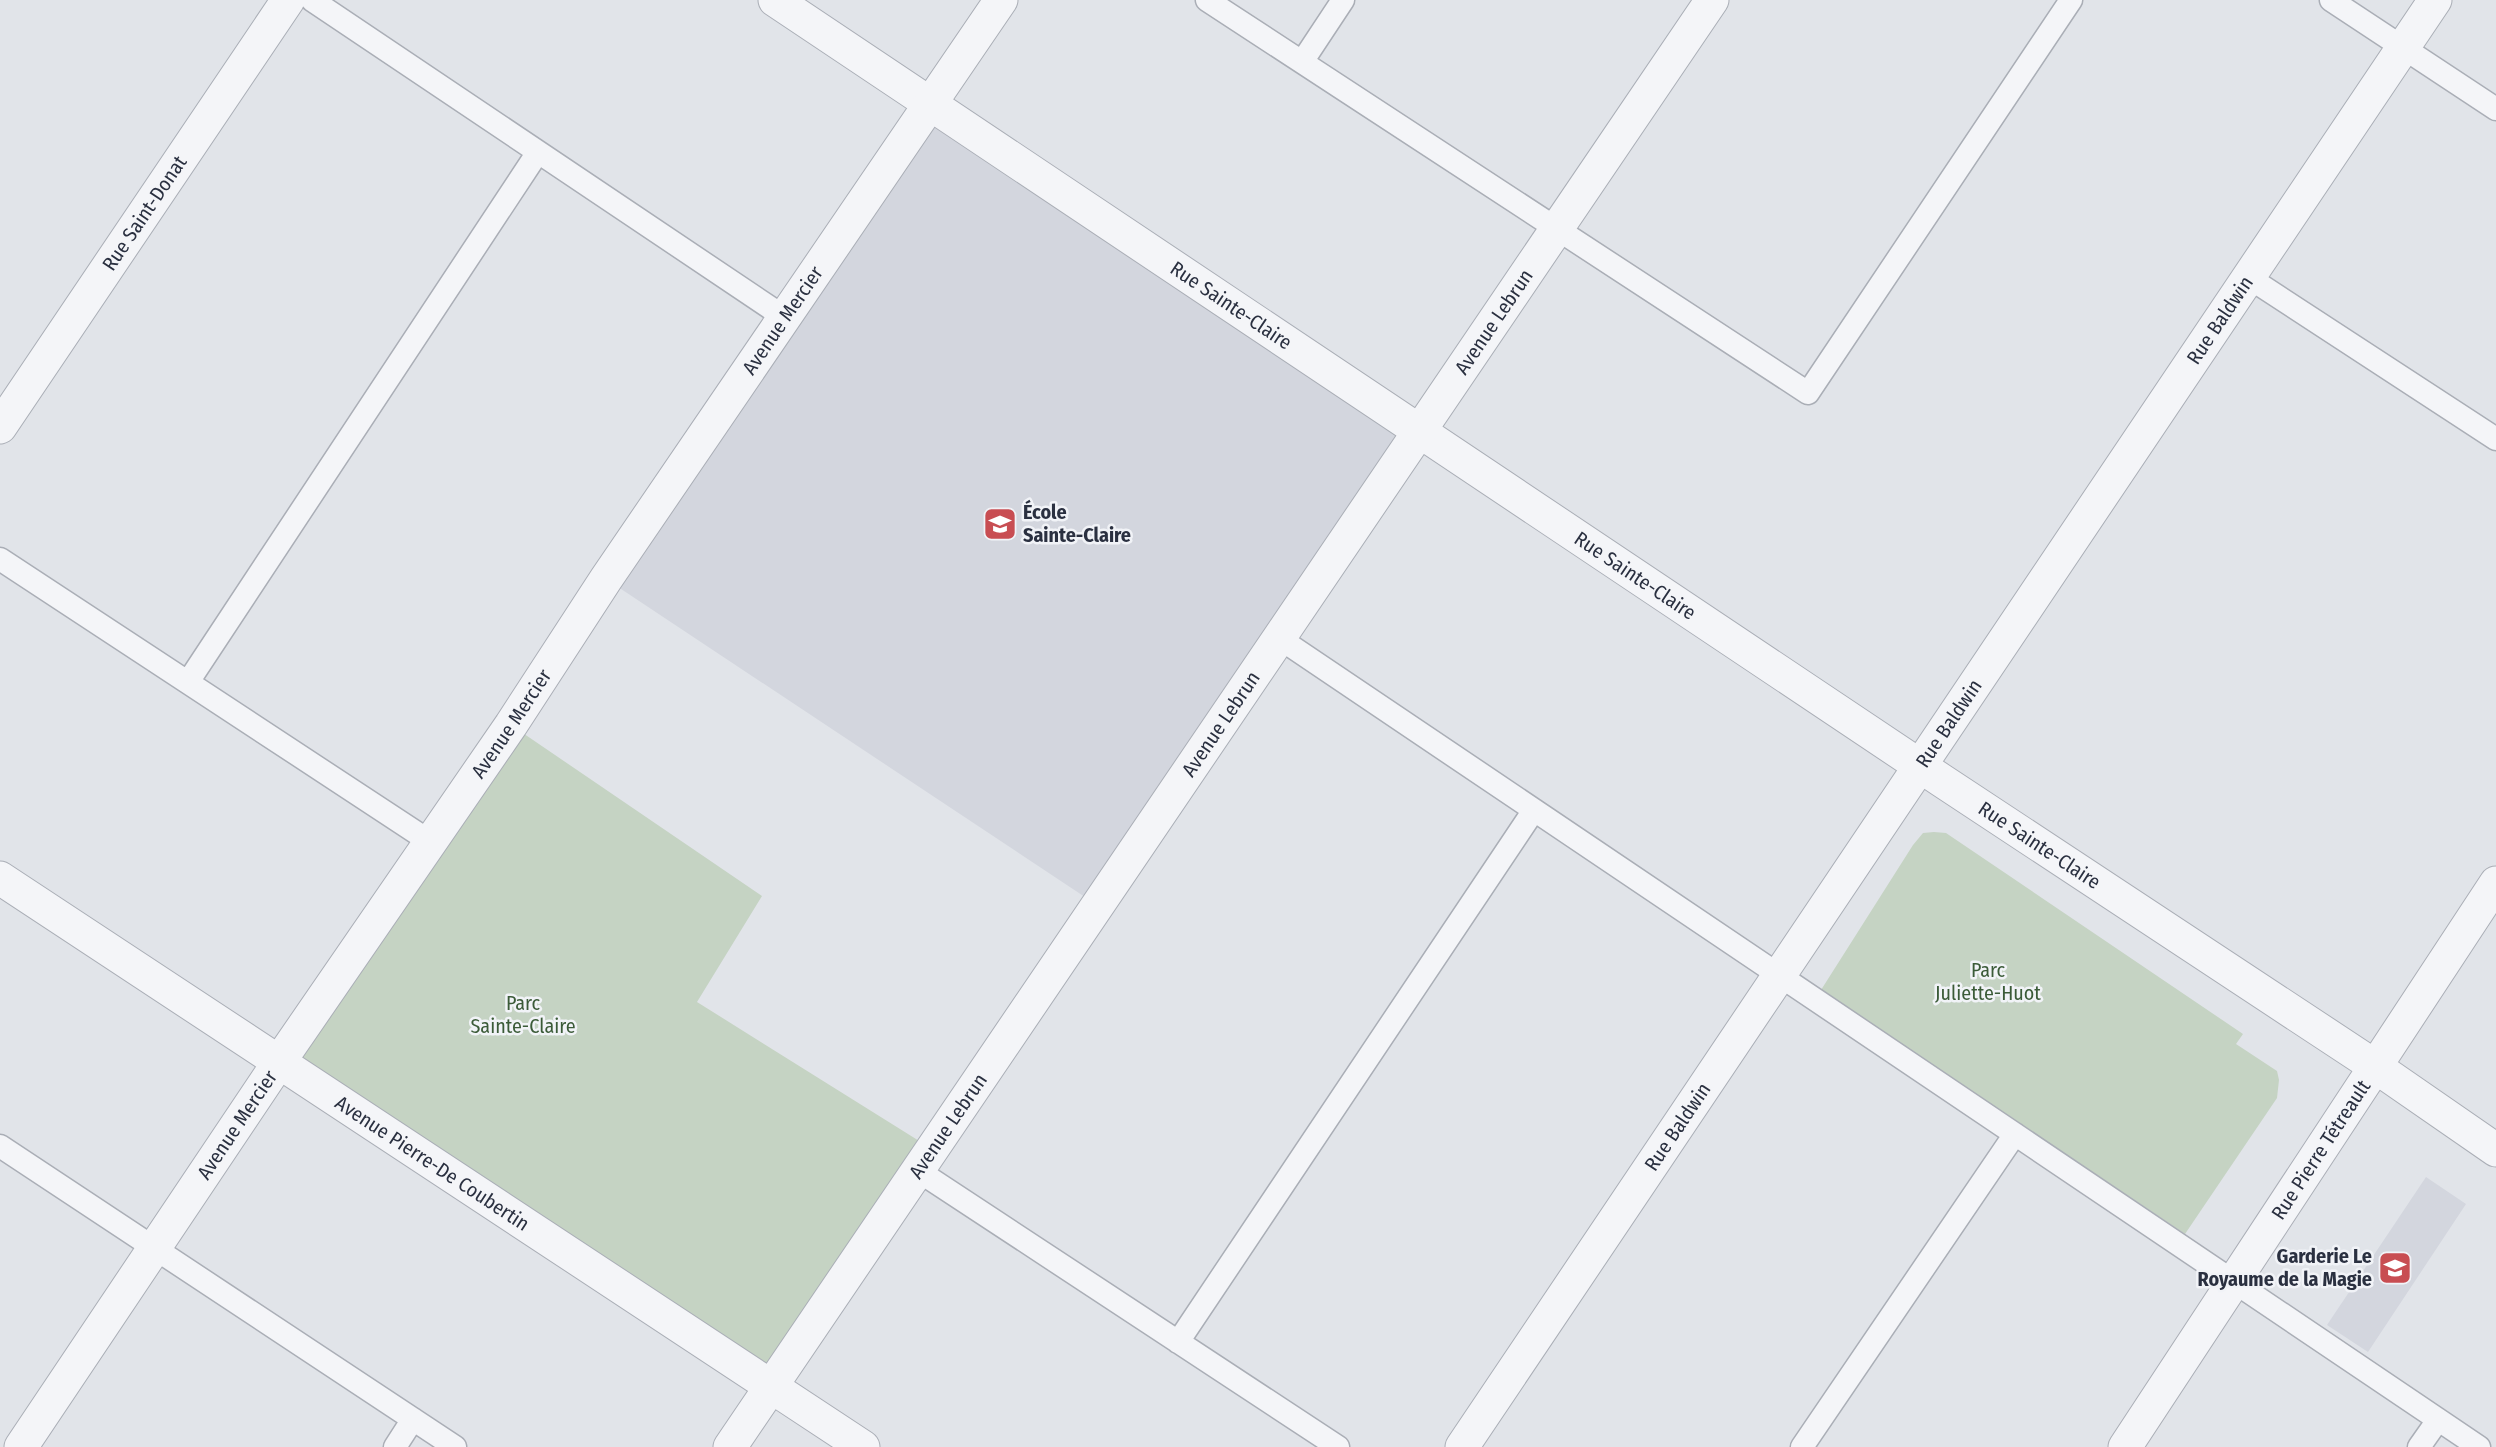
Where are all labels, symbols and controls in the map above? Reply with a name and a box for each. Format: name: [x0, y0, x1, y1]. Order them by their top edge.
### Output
street label: Rue Saint-Donat: [97, 151, 192, 275]
street label: Rue Sainte-Claire: [1166, 256, 1297, 354]
street label: Avenue Mercier: [737, 261, 828, 379]
street label: Avenue Lebrun: [1450, 265, 1538, 379]
street label: Rue Baldwin: [2182, 271, 2258, 369]
place label: École Sainte-Claire: [1023, 499, 1131, 547]
school or university icon: École Sainte-Claire: [982, 506, 1018, 542]
street label: Rue Sainte-Claire: [1570, 526, 1701, 625]
street label: Avenue Mercier: [466, 665, 556, 782]
street label: Avenue Lebrun: [1177, 667, 1265, 781]
street label: Rue Baldwin: [1910, 675, 1987, 772]
street label: Rue Sainte-Claire: [1974, 796, 2105, 894]
park label: Parc Juliette-Huot: [1935, 958, 2041, 1005]
park label: Parc Sainte-Claire: [470, 991, 576, 1038]
street label: Avenue Mercier: [192, 1066, 282, 1184]
street label: Avenue Lebrun: [904, 1069, 992, 1183]
street label: Rue Pierre Tétreault: [2266, 1075, 2375, 1224]
street label: Rue Baldwin: [1639, 1078, 1716, 1175]
street label: Avenue Pierre-De Coubertin: [331, 1090, 534, 1236]
place label: Garderie Le Royaume de la Magie: [2197, 1244, 2372, 1291]
school or university icon: Garderie Le Royaume de la Magie: [2377, 1250, 2413, 1286]

